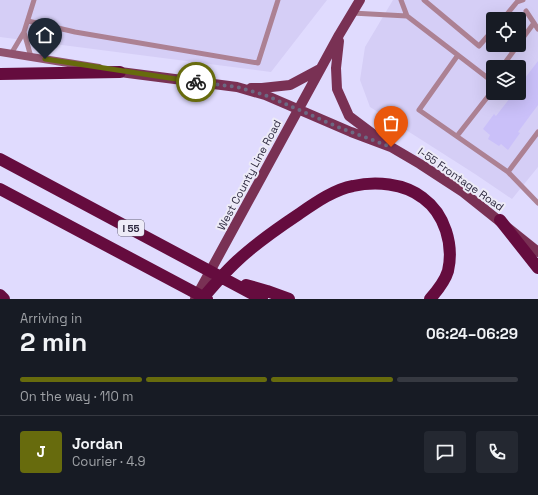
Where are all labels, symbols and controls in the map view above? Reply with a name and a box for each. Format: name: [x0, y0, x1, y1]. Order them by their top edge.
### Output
map controls: [486, 12, 526, 100]
button: locate: [486, 12, 526, 52]
pin: [28, 18, 62, 59]
icon: home: [34, 24, 56, 46]
button: layers: [486, 60, 526, 100]
courier: [176, 62, 216, 102]
icon: bike: [185, 71, 207, 93]
pin: [374, 106, 408, 147]
icon: bag: [380, 112, 402, 134]
street label: West County Line Road: [214, 117, 284, 233]
street label: I-55 Frontage Road: [415, 144, 507, 214]
road number: I 55: [118, 220, 144, 236]
text: Arriving in: [20, 310, 82, 327]
text: 06:24–06:29: [426, 324, 518, 343]
text: 2 min: [20, 325, 87, 359]
text: On the way · 110 m: [20, 388, 133, 405]
button: chat: [424, 431, 466, 473]
button: phone: [476, 431, 518, 473]
text: Jordan: [72, 434, 123, 453]
text: J: [36, 442, 46, 461]
text: Courier · 4.9: [72, 453, 146, 470]

